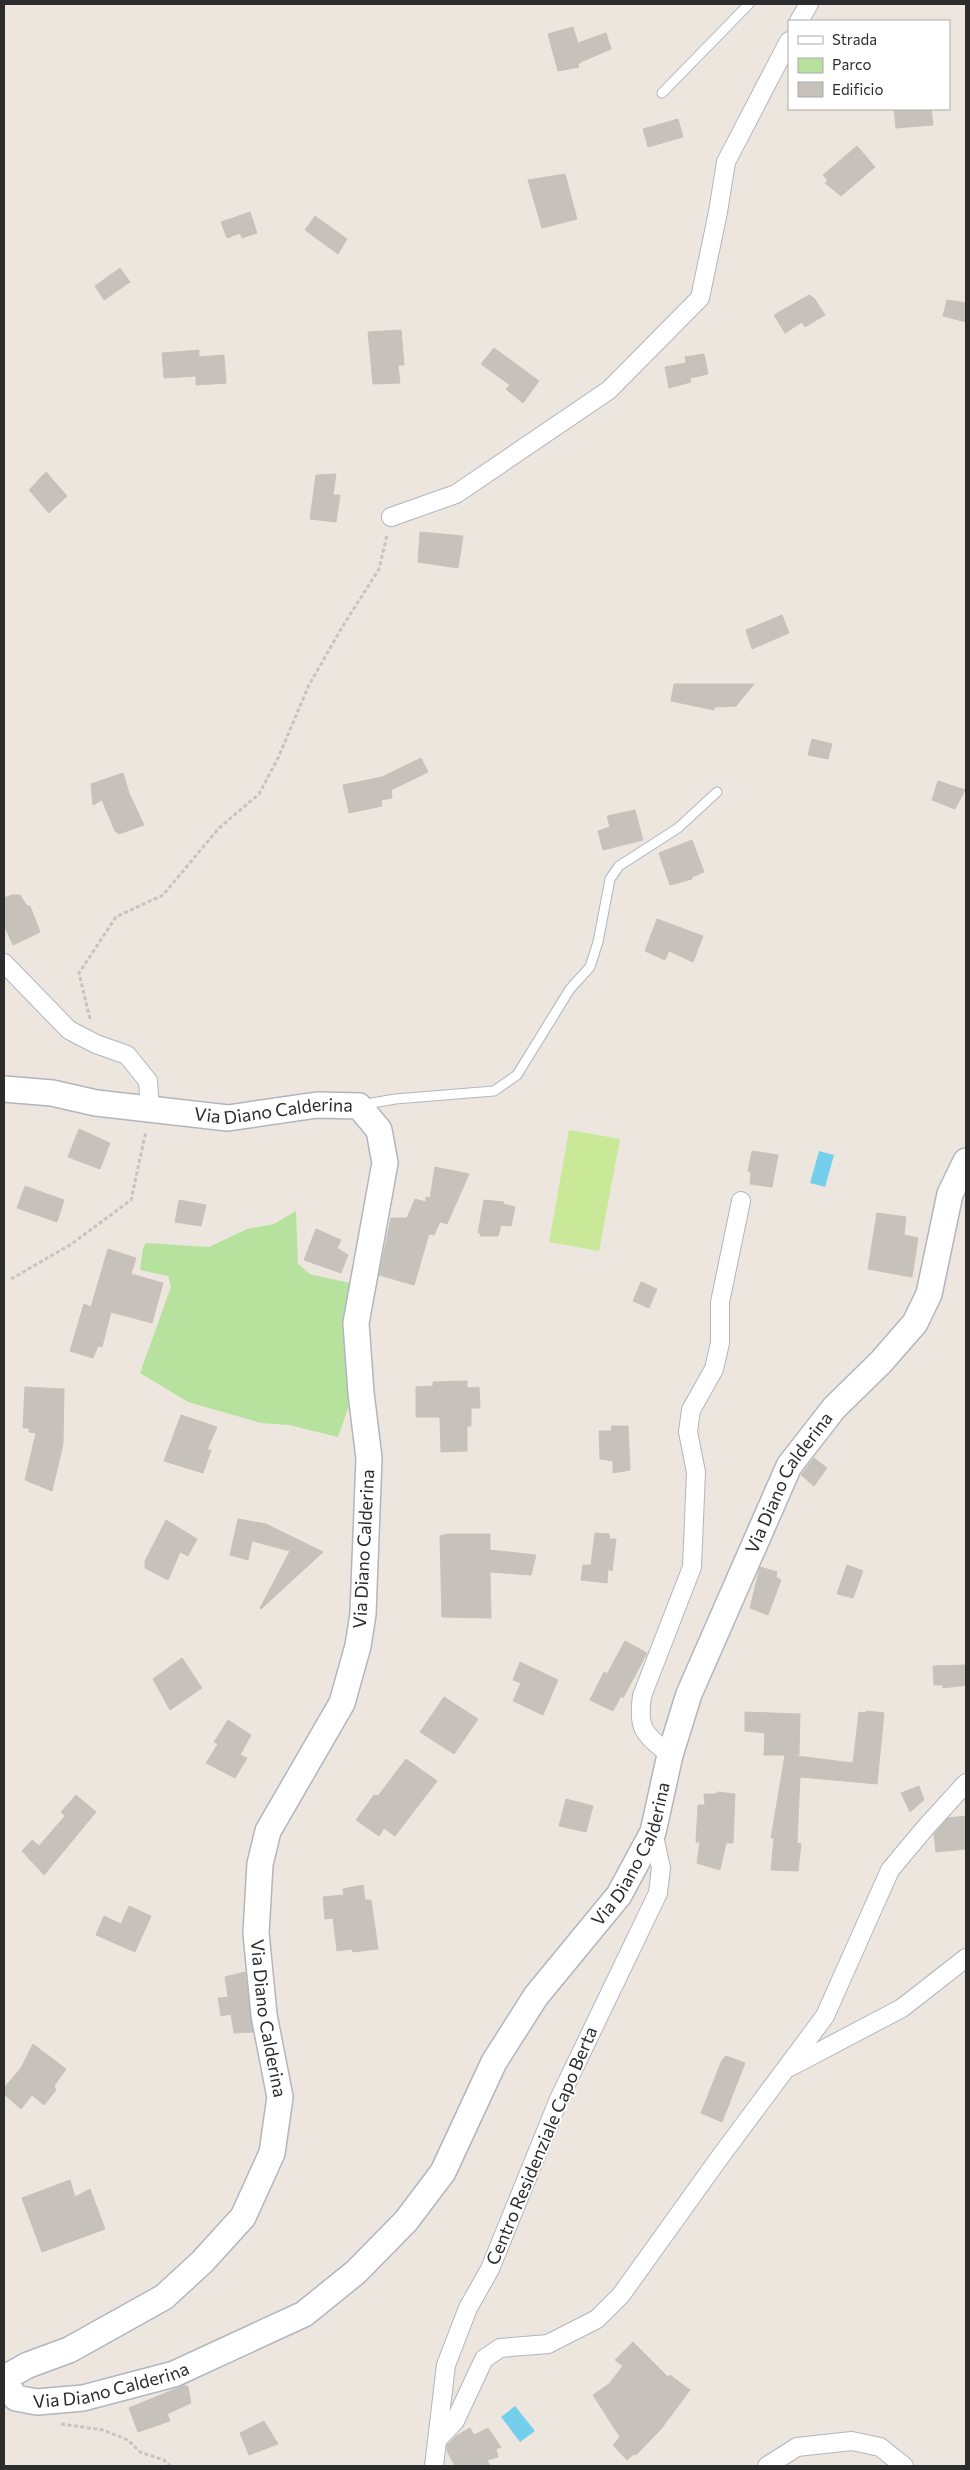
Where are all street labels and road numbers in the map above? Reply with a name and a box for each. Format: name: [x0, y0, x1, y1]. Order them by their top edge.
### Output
street label: Via Diano Calderina: [193, 1093, 353, 1128]
street label: Via Diano Calderina: [740, 1407, 837, 1557]
street label: Via Diano Calderina: [348, 1469, 378, 1629]
street label: Via Diano Calderina: [586, 1780, 674, 1930]
street label: Via Diano Calderina: [247, 1938, 292, 2099]
street label: Centro Residenziale Capo Berta: [481, 2023, 601, 2268]
street label: Via Diano Calderina: [32, 2357, 192, 2412]

